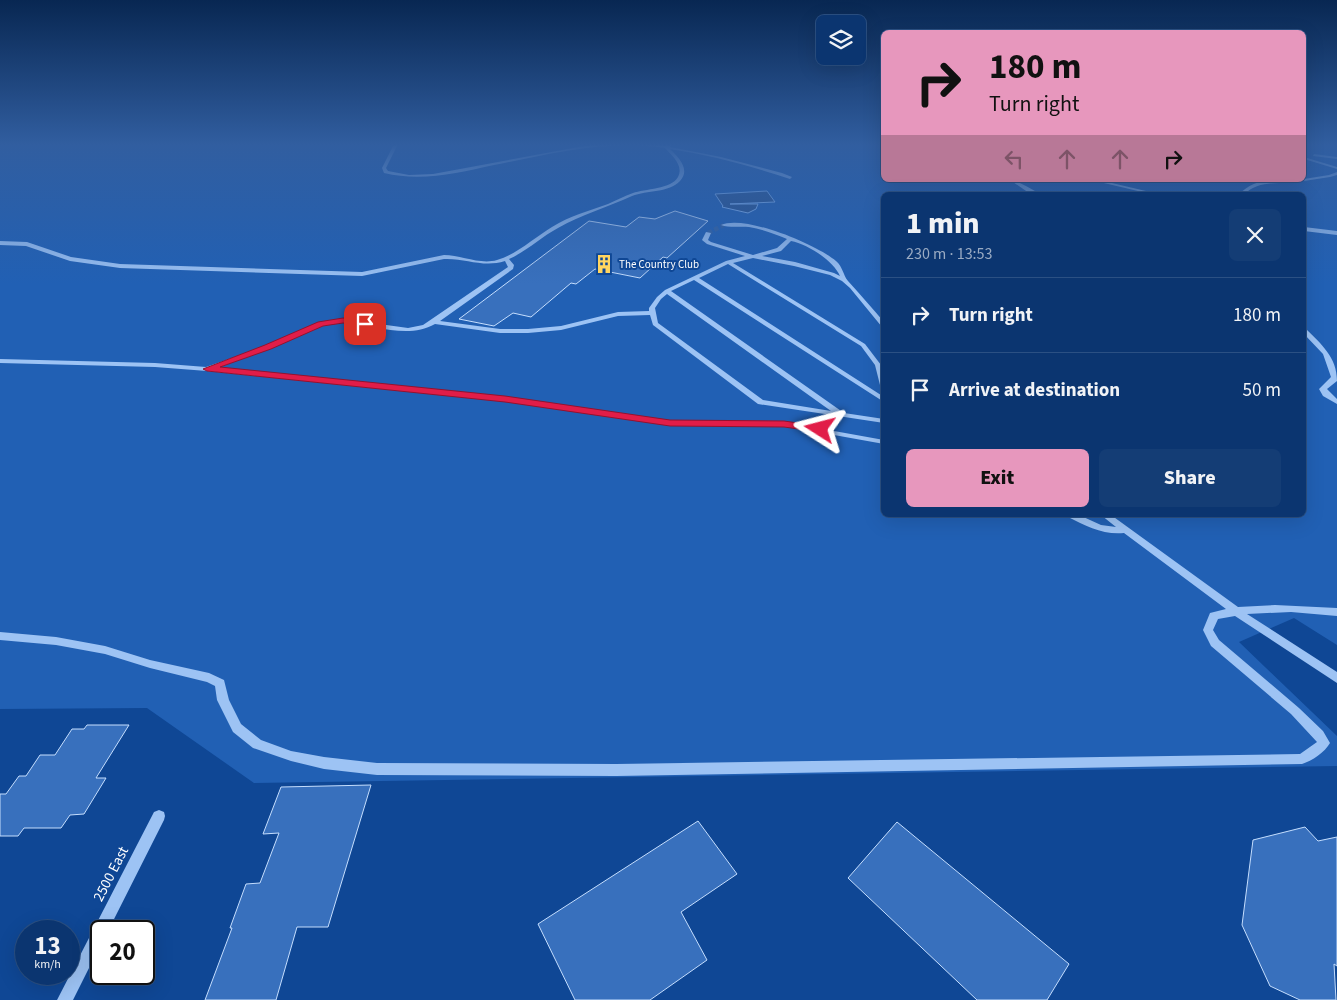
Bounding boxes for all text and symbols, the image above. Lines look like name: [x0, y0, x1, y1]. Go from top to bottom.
map controls: [816, 15, 866, 65]
button: layers: [816, 15, 866, 65]
text: 180 m: [989, 42, 1081, 92]
icon: right: [906, 50, 971, 115]
text: Turn right: [989, 88, 1079, 120]
icon: left: [1000, 145, 1028, 173]
icon: ahead: [1053, 145, 1081, 173]
icon: ahead: [1106, 145, 1134, 173]
icon: right: [1159, 145, 1187, 173]
text: 1 min: [906, 202, 980, 245]
button: close: [1229, 209, 1281, 261]
text: 230 m · 13:53: [906, 243, 993, 265]
building icon: The Country Club: [593, 253, 615, 275]
place label: The Country Club: [619, 257, 699, 272]
icon: right: [906, 301, 934, 329]
text: Turn right: [949, 302, 1033, 329]
text: 180 m: [1233, 302, 1281, 329]
pin: [344, 303, 386, 345]
icon: arrive: [351, 310, 379, 338]
icon: arrive: [906, 376, 934, 404]
text: Arrive at destination: [949, 377, 1120, 404]
text: 50 m: [1243, 377, 1281, 404]
position arrow: [793, 402, 845, 454]
button: Exit: [906, 449, 1089, 507]
button: Share: [1099, 449, 1281, 507]
street label: 2500 East: [88, 843, 134, 905]
speed limit sign: 20: [90, 920, 155, 985]
text: 13: [34, 928, 61, 964]
text: km/h: [34, 956, 61, 973]

